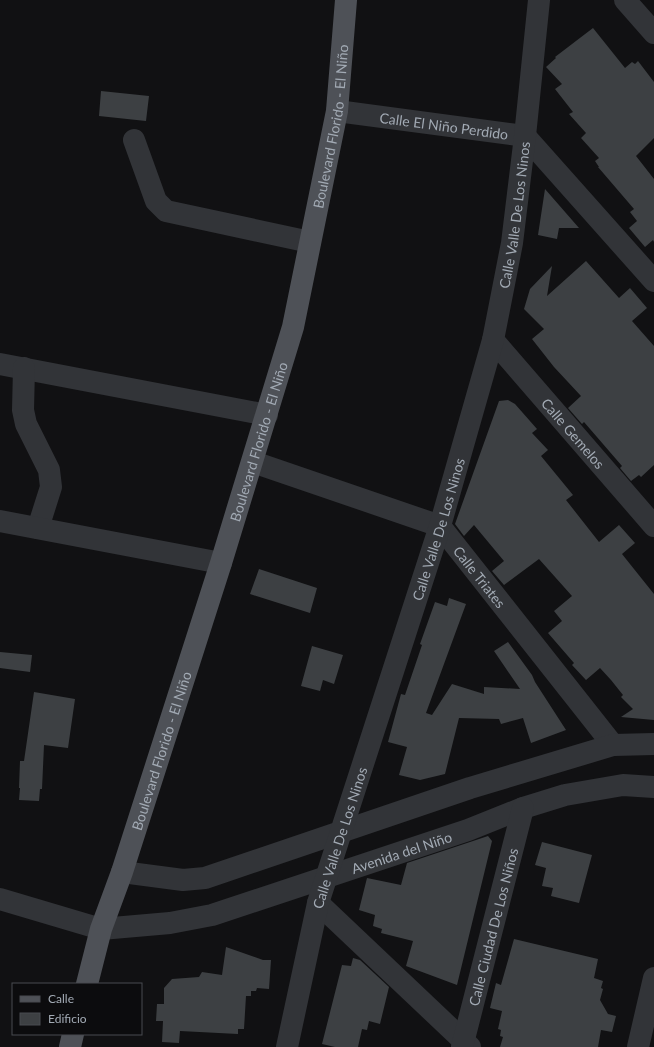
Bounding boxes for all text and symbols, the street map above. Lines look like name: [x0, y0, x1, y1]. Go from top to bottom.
street label: Boulevard Florido - El Niño: [309, 44, 351, 210]
street label: Calle El Niño Perdido: [379, 108, 509, 142]
street label: Calle Valle De Los Ninos: [495, 140, 533, 290]
street label: Boulevard Florido - El Niño: [226, 360, 290, 523]
street label: Calle Gemelos: [538, 394, 609, 472]
street label: Calle Valle De Los Ninos: [408, 456, 468, 602]
street label: Calle Triates: [450, 542, 510, 611]
street label: Boulevard Florido - El Niño: [127, 669, 194, 832]
street label: Calle Valle De Los Ninos: [309, 765, 370, 910]
street label: Avenida del Niño: [349, 827, 454, 877]
street label: Calle Ciudad De Los Niños: [464, 846, 521, 1008]
legend: [12, 983, 142, 1035]
text: Calle: [48, 991, 74, 1006]
text: Edificio: [48, 1011, 87, 1026]

